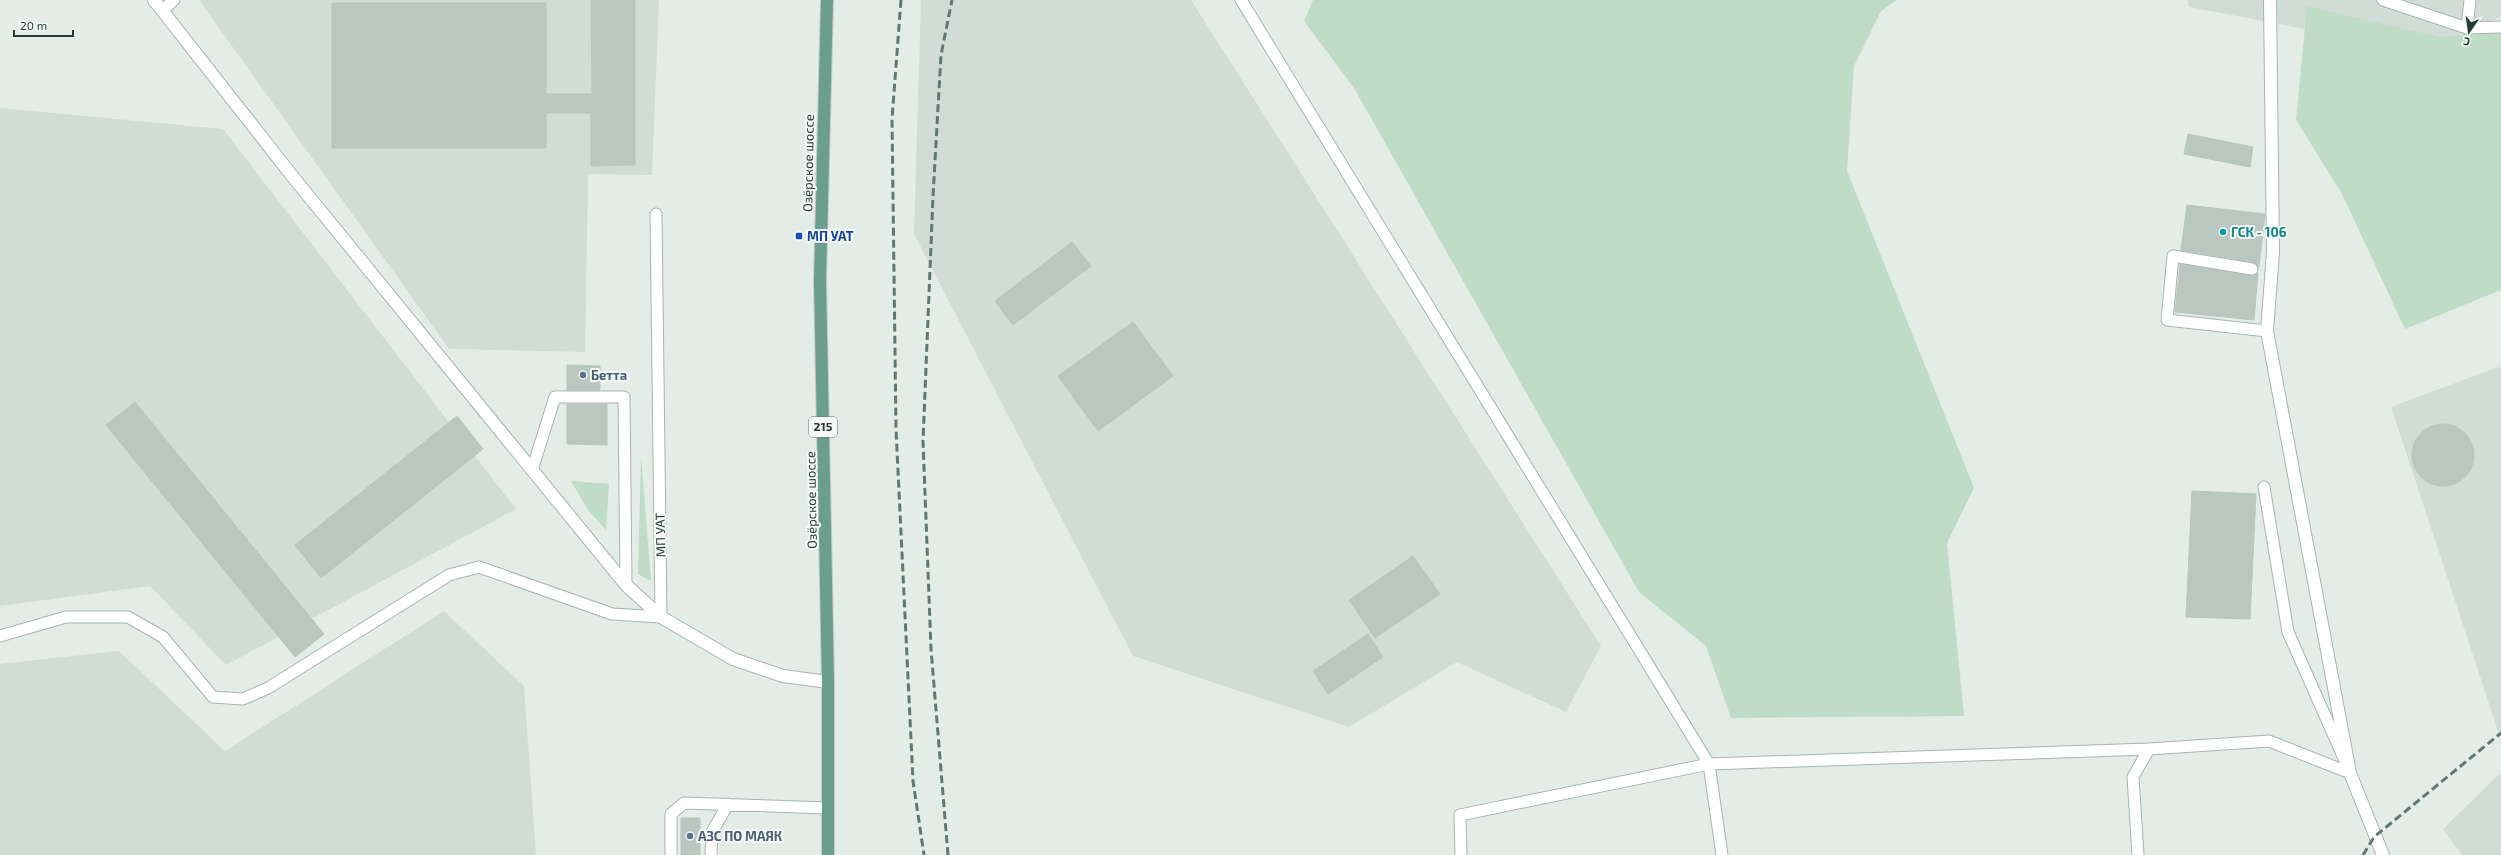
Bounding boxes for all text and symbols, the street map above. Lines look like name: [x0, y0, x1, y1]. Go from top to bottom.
scale bar: [14, 12, 73, 38]
north arrow: [2449, 12, 2489, 52]
text: 20 m: [20, 18, 47, 32]
text: С: [2462, 35, 2471, 49]
street label: Озёрское шоссе: [799, 114, 817, 212]
place label: ГСК - 106: [2231, 224, 2287, 240]
marker: ГСК - 106: [2218, 227, 2228, 237]
place label: МП УАТ: [807, 228, 854, 244]
marker: МП УАТ: [794, 231, 804, 241]
place label: Бетта: [591, 367, 627, 383]
marker: Бетта: [578, 370, 588, 380]
road number: 215: [809, 417, 837, 437]
street label: Озёрское шоссе: [802, 451, 820, 549]
street label: МП УАТ: [652, 512, 668, 557]
place label: АЗС ПО МАЯК: [698, 828, 783, 844]
marker: АЗС ПО МАЯК: [685, 831, 695, 841]

